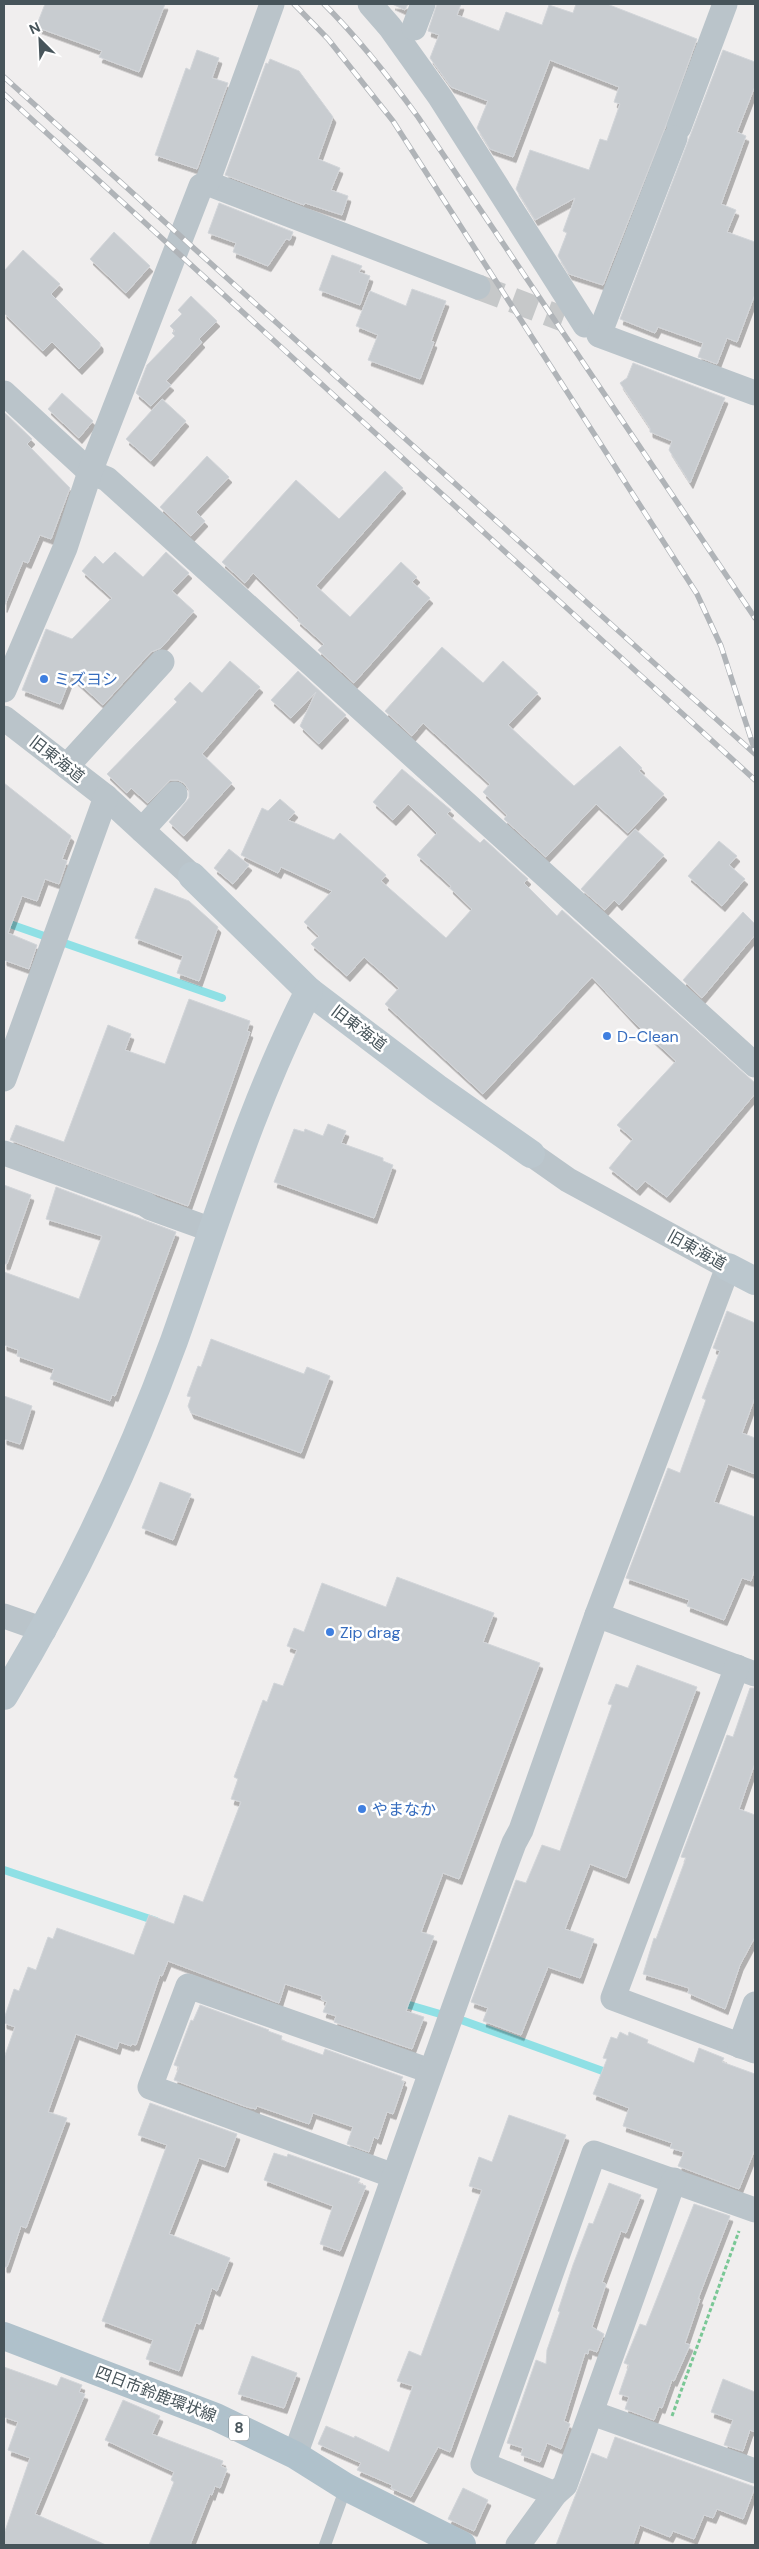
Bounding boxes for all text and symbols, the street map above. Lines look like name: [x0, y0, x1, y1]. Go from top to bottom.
north arrow: [15, 15, 65, 65]
text: N: [26, 18, 43, 38]
place label: ミズヨシ: [54, 669, 118, 690]
marker: ミズヨシ: [38, 673, 50, 685]
street label: 旧東海道: [25, 731, 89, 787]
street label: 旧東海道: [327, 1000, 391, 1056]
place label: D-Clean: [617, 1026, 679, 1047]
marker: D-Clean: [601, 1030, 613, 1042]
street label: 旧東海道: [664, 1225, 730, 1275]
place label: Zip drag: [340, 1622, 400, 1643]
marker: Zip drag: [324, 1626, 336, 1638]
place label: やまなか: [372, 1799, 436, 1820]
marker: やまなか: [356, 1803, 368, 1815]
street label: 四日市鈴鹿環状線: [92, 2361, 220, 2427]
road number: 8: [229, 2416, 249, 2440]

